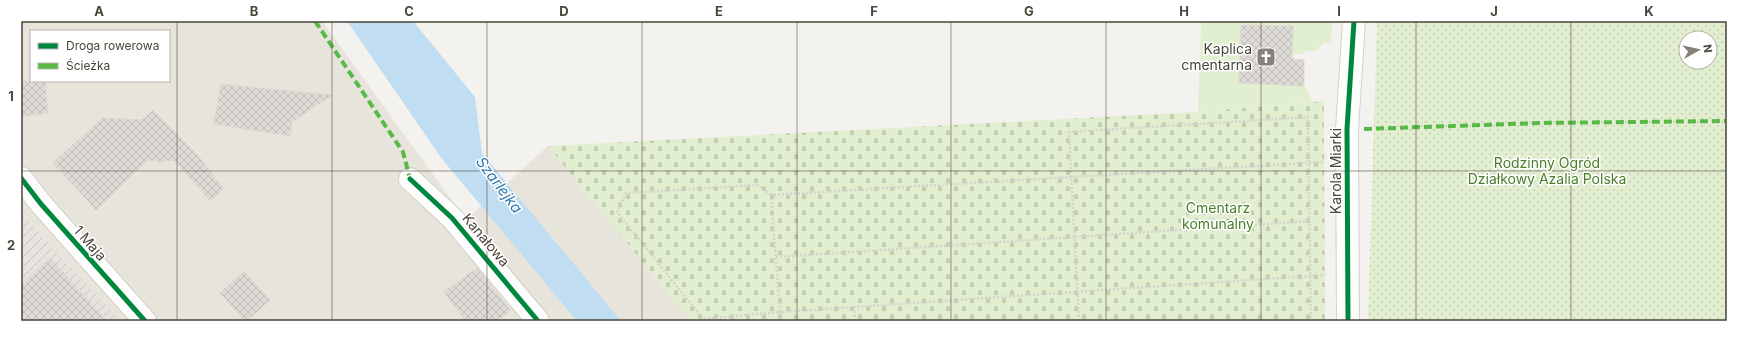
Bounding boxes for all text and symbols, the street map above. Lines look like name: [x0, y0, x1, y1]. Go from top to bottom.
text: A: [94, 3, 104, 19]
text: B: [250, 3, 259, 19]
text: C: [404, 3, 414, 19]
text: D: [559, 3, 569, 19]
text: E: [715, 3, 723, 19]
text: F: [870, 3, 878, 19]
text: G: [1024, 3, 1034, 19]
text: H: [1179, 3, 1189, 19]
text: I: [1337, 3, 1341, 19]
text: J: [1490, 3, 1498, 19]
text: K: [1644, 3, 1654, 19]
legend: [30, 30, 170, 82]
north arrow: [1678, 30, 1718, 70]
text: Droga rowerowa: [66, 38, 159, 53]
place label: Kaplica cmentarna: [1181, 40, 1252, 73]
text: N: [1700, 43, 1715, 54]
church icon: Kaplica cmentarna: [1255, 46, 1277, 68]
text: Ścieżka: [66, 58, 110, 73]
text: 1: [8, 88, 14, 104]
street label: Karola Miarki: [1327, 128, 1344, 214]
water label: Szarlejka: [472, 153, 527, 217]
park label: Rodzinny Ogród Działkowy Azalia Polska: [1468, 154, 1626, 187]
park label: Cmentarz komunalny: [1182, 199, 1254, 232]
street label: Kanałowa: [459, 210, 514, 270]
street label: 1 Maja: [70, 221, 110, 264]
text: 2: [7, 237, 15, 253]

